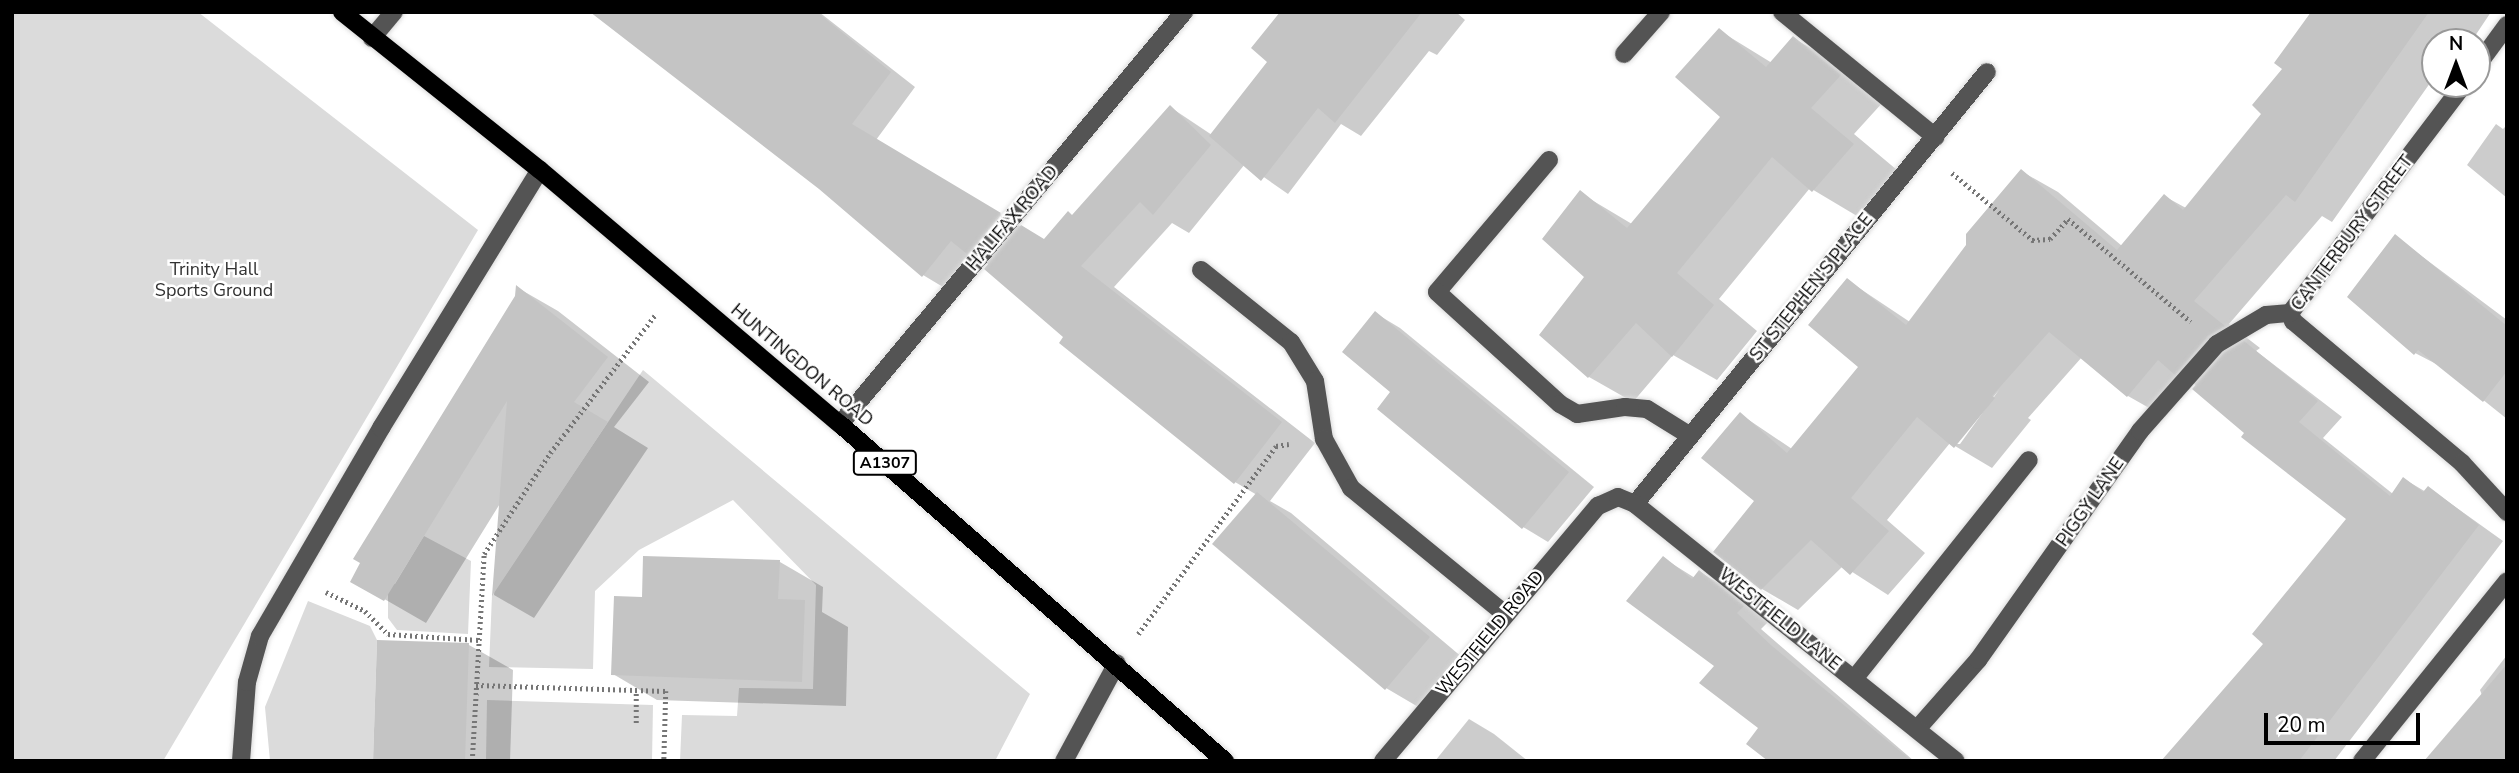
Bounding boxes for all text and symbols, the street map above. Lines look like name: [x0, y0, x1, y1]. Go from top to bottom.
north arrow: [2421, 28, 2491, 98]
text: N: [2449, 31, 2463, 57]
street label: CANTERBURY STREET: [2286, 151, 2418, 315]
street label: HALIFAX ROAD: [962, 161, 1062, 275]
street label: ST STEPHEN'S PLACE: [1745, 209, 1877, 365]
park label: Trinity Hall Sports Ground: [155, 259, 273, 302]
street label: HUNTINGDON ROAD: [726, 299, 878, 431]
road number: A1307: [852, 450, 918, 476]
street label: PIGGY LANE: [2051, 453, 2129, 551]
street label: WESTFIELD LANE: [1715, 563, 1845, 675]
street label: WESTFIELD ROAD: [1431, 566, 1549, 700]
scale bar: [2267, 700, 2423, 744]
text: 20 m: [2277, 711, 2326, 739]

